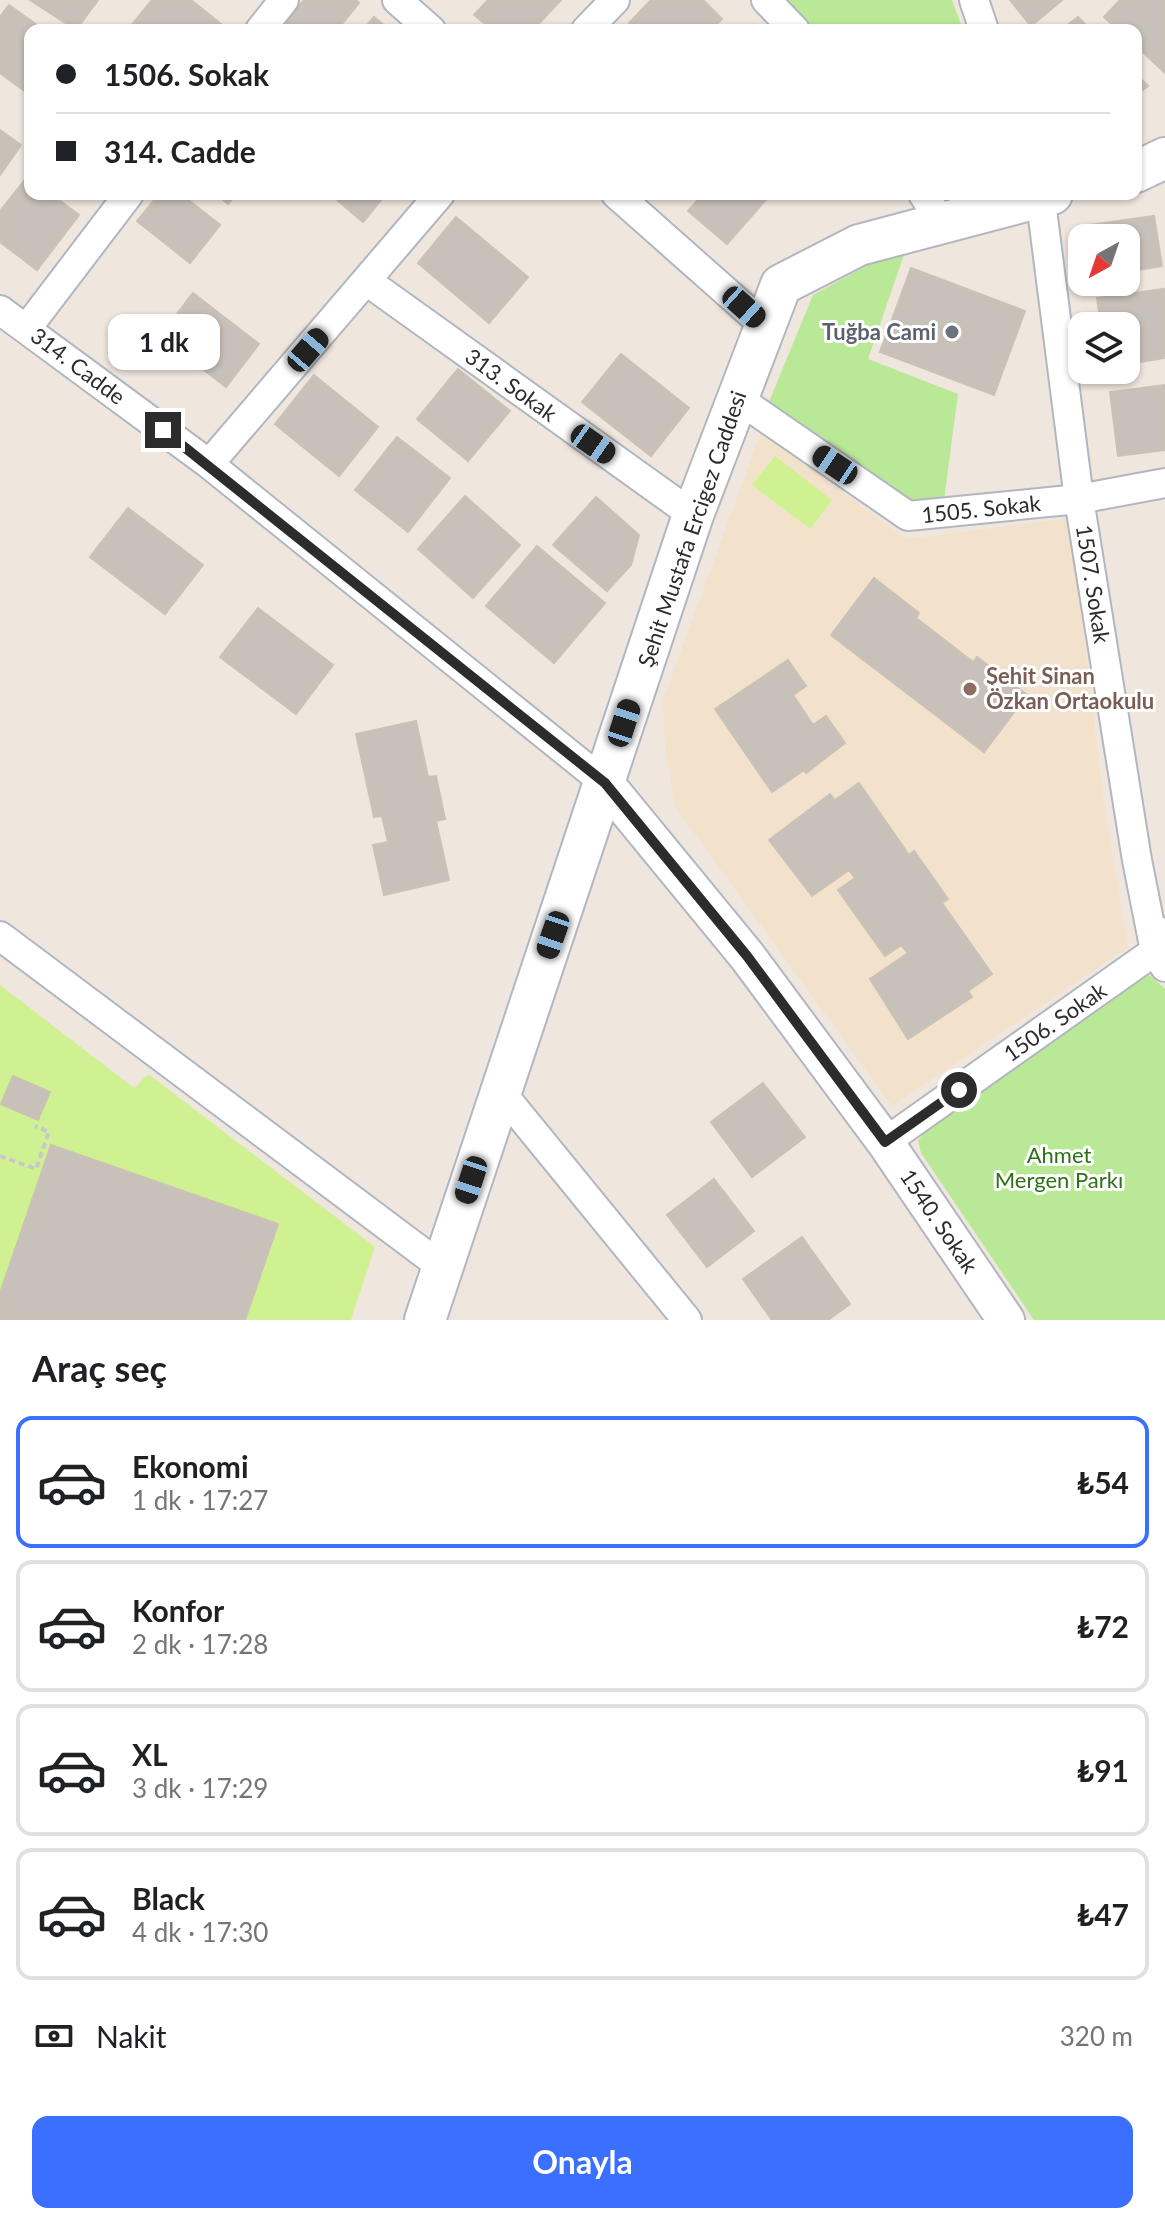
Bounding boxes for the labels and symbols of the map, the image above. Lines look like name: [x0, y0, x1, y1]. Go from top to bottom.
north arrow: [1068, 224, 1140, 296]
car: [718, 282, 770, 332]
callout: 1 dk: [107, 314, 219, 370]
place label: Tuğba Cami: [822, 318, 936, 345]
street label: 314. Cadde: [26, 321, 131, 410]
marker: Tuğba Cami: [943, 323, 961, 341]
car: [283, 324, 333, 376]
street label: 313. Sokak: [460, 342, 563, 427]
street label: Şehit Mustafa Ercigez Caddesi: [631, 387, 752, 670]
route end: [145, 412, 181, 448]
car: [566, 420, 620, 468]
car: [808, 442, 862, 488]
street label: 1505. Sokak: [920, 489, 1043, 528]
street label: 1507. Sokak: [1071, 523, 1116, 646]
place label: Şehit Sinan Özkan Ortaokulu: [986, 662, 1154, 714]
marker: Şehit Sinan Özkan Ortaokulu: [961, 680, 979, 698]
car: [605, 696, 643, 750]
car: [534, 908, 572, 962]
street label: 1506. Sokak: [998, 976, 1112, 1067]
route start: [941, 1072, 977, 1108]
park label: Ahmet Mergen Parkı: [995, 1141, 1123, 1193]
car: [452, 1153, 490, 1207]
street label: 1540. Sokak: [895, 1164, 984, 1278]

